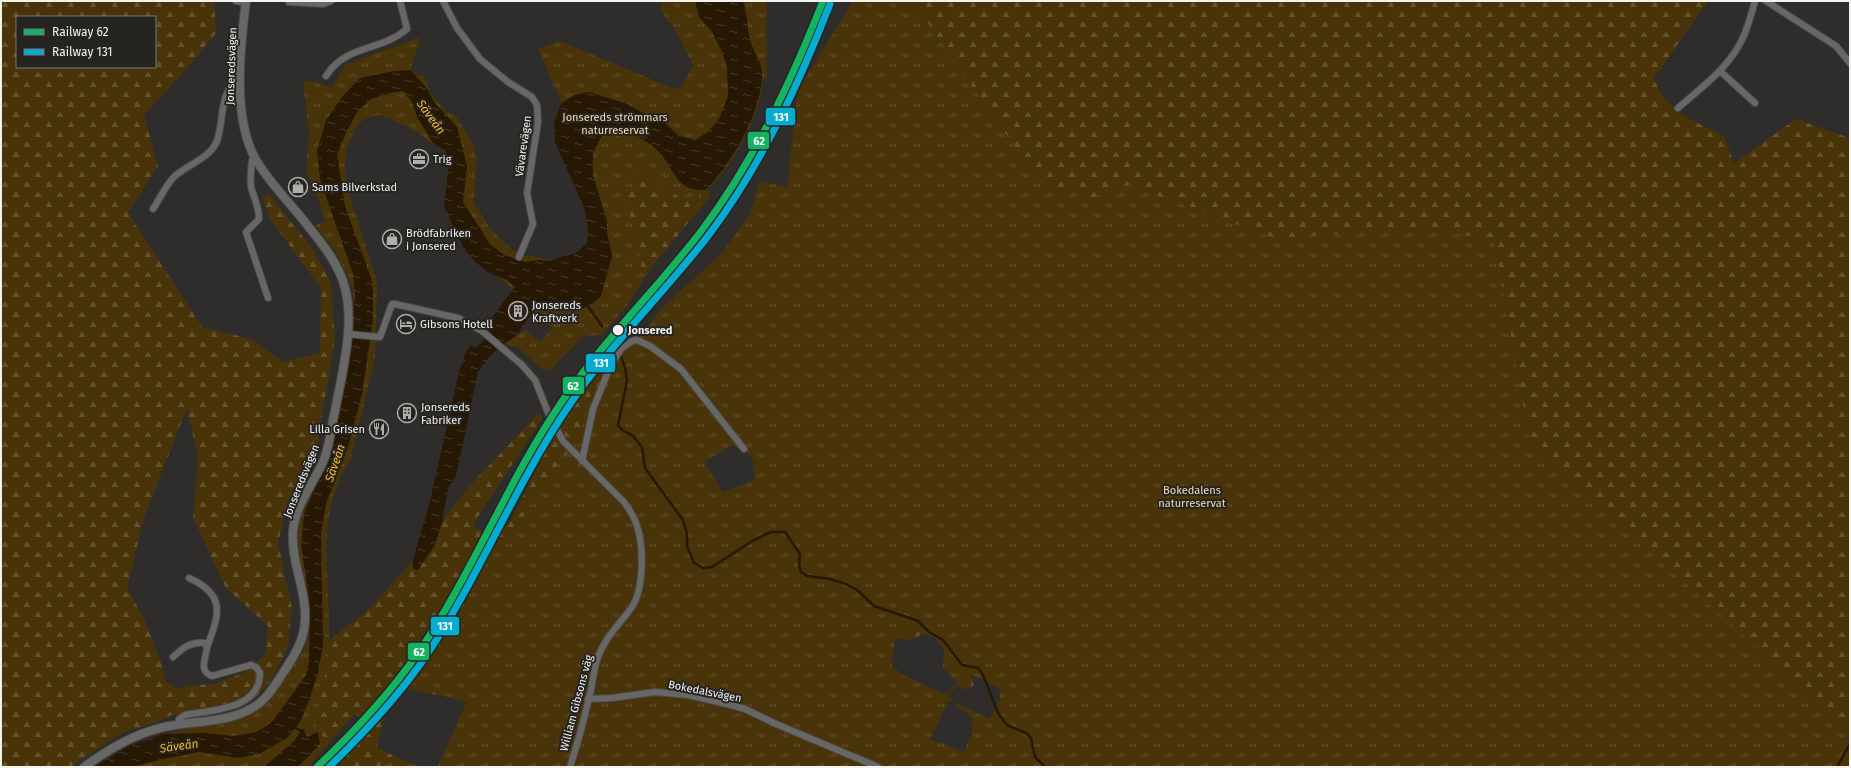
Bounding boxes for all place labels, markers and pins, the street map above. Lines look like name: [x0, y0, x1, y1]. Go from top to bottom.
office icon: Trig: [408, 148, 430, 170]
place label: Trig: [433, 153, 452, 166]
shop icon: Sams Bilverkstad: [287, 176, 309, 198]
place label: Sams Bilverkstad: [312, 181, 397, 194]
place label: Brödfabriken i Jonsered: [406, 227, 471, 253]
shop icon: Brödfabriken i Jonsered: [381, 228, 403, 250]
place label: Jonsereds Kraftverk: [532, 299, 581, 325]
building icon: Jonsereds Kraftverk: [507, 300, 529, 322]
hotel icon: Gibsons Hotell: [395, 313, 417, 335]
place label: Gibsons Hotell: [420, 318, 493, 331]
marker: Jonsered: [611, 323, 625, 337]
place label: Jonsered: [627, 324, 672, 337]
place label: Jonsereds Fabriker: [421, 401, 470, 427]
building icon: Jonsereds Fabriker: [396, 402, 418, 424]
restaurant icon: Lilla Grisen: [368, 418, 390, 440]
place label: Lilla Grisen: [309, 423, 365, 436]

